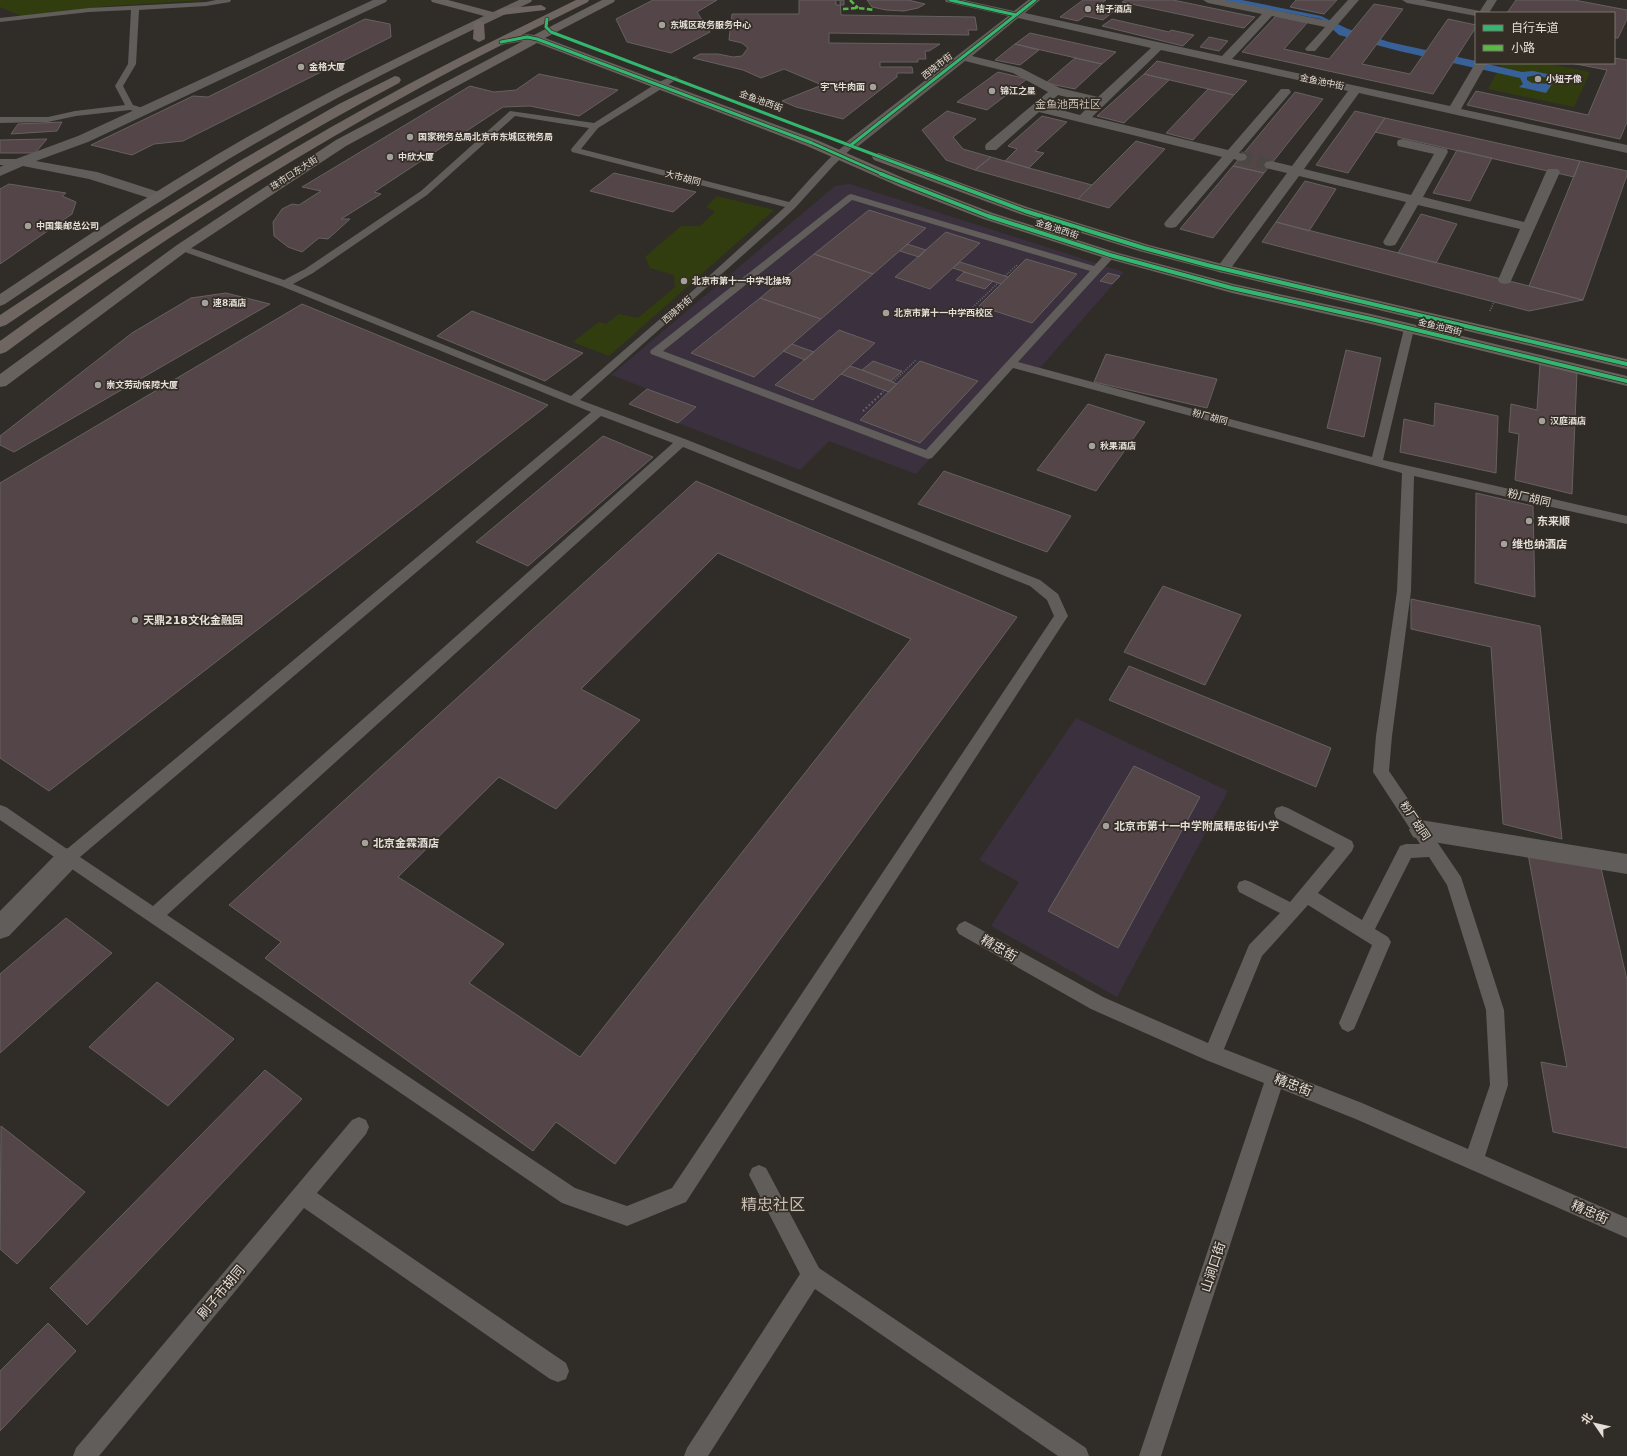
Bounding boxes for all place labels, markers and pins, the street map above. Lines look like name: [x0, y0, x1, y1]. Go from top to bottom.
marker: 桔子酒店: [1083, 4, 1093, 14]
place label: 桔子酒店: [1095, 4, 1132, 14]
place label: 东城区政务服务中心: [670, 19, 751, 30]
marker: 东城区政务服务中心: [657, 20, 667, 30]
marker: 金格大厦: [296, 62, 306, 72]
place label: 金格大厦: [309, 62, 345, 72]
place label: 小妞子像: [1546, 73, 1582, 84]
marker: 小妞子像: [1533, 74, 1543, 84]
place label: 宇飞牛肉面: [820, 82, 865, 92]
marker: 宇飞牛肉面: [868, 82, 878, 92]
place label: 锦江之星: [1000, 85, 1036, 96]
marker: 锦江之星: [987, 86, 997, 96]
place label: 国家税务总局北京市东城区税务局: [418, 131, 553, 142]
marker: 国家税务总局北京市东城区税务局: [405, 132, 415, 142]
marker: 中欣大厦: [385, 152, 395, 162]
place label: 中欣大厦: [398, 152, 434, 162]
marker: 中国集邮总公司: [23, 221, 33, 231]
place label: 中国集邮总公司: [36, 221, 99, 231]
marker: 北京市第十一中学北操场: [679, 276, 689, 286]
place label: 北京市第十一中学北操场: [692, 276, 791, 286]
marker: 速8酒店: [200, 298, 210, 308]
place label: 速8酒店: [213, 298, 246, 308]
place label: 北京市第十一中学西校区: [894, 307, 993, 318]
marker: 北京市第十一中学西校区: [881, 308, 891, 318]
marker: 崇文劳动保障大厦: [93, 380, 103, 390]
place label: 崇文劳动保障大厦: [106, 380, 178, 390]
marker: 汉庭酒店: [1537, 416, 1547, 426]
place label: 汉庭酒店: [1550, 416, 1586, 426]
marker: 秋果酒店: [1087, 441, 1097, 451]
place label: 秋果酒店: [1100, 441, 1136, 451]
place label: 东来顺: [1537, 515, 1570, 528]
marker: 东来顺: [1524, 516, 1534, 526]
place label: 维也纳酒店: [1512, 538, 1567, 551]
marker: 维也纳酒店: [1499, 539, 1509, 549]
place label: 天鼎218文化金融园: [143, 614, 243, 627]
marker: 天鼎218文化金融园: [130, 615, 140, 625]
place label: 北京市第十一中学附属精忠街小学: [1114, 820, 1279, 833]
marker: 北京市第十一中学附属精忠街小学: [1101, 821, 1111, 831]
place label: 北京金霖酒店: [373, 837, 439, 850]
marker: 北京金霖酒店: [360, 838, 370, 848]

